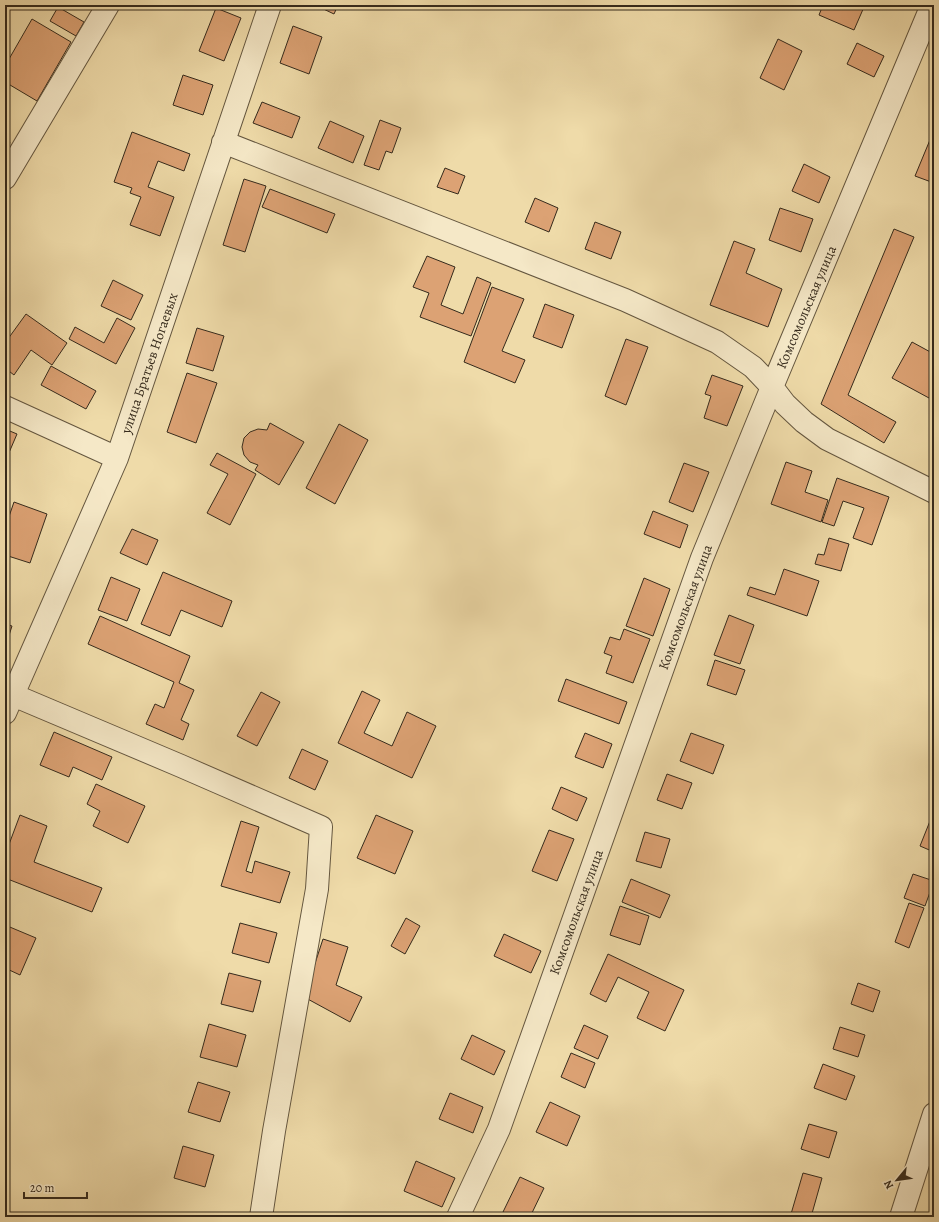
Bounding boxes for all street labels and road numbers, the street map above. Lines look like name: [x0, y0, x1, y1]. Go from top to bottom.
street label: Комсомольская улица: [772, 242, 841, 372]
street label: улица Братьев Ногаевых: [116, 290, 183, 437]
street label: Комсомольская улица: [654, 541, 717, 673]
street label: Комсомольская улица: [545, 846, 608, 978]

